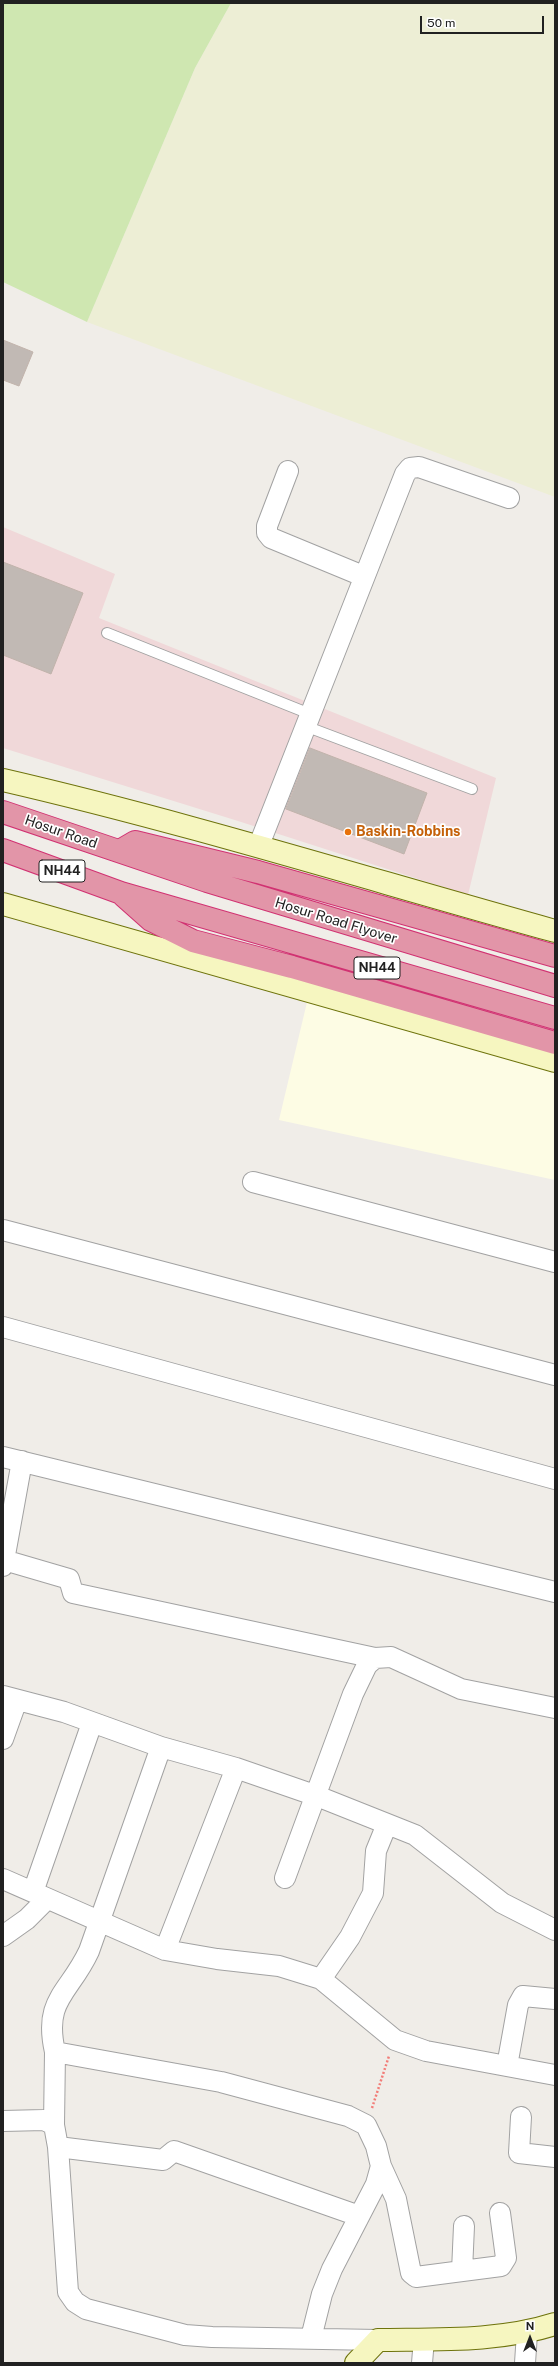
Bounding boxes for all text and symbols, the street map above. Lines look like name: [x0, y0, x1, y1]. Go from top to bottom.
scale bar: [422, 8, 546, 34]
text: 50 m: [427, 16, 455, 30]
street label: Hosur Road: [22, 812, 100, 852]
place label: Baskin-Robbins: [356, 824, 460, 840]
marker: Baskin-Robbins: [343, 827, 353, 837]
road number: NH44: [39, 860, 85, 882]
street label: Hosur Road Flyover: [273, 894, 399, 948]
road number: NH44: [354, 957, 400, 979]
north arrow: [510, 2318, 550, 2358]
text: N: [526, 2320, 534, 2332]

